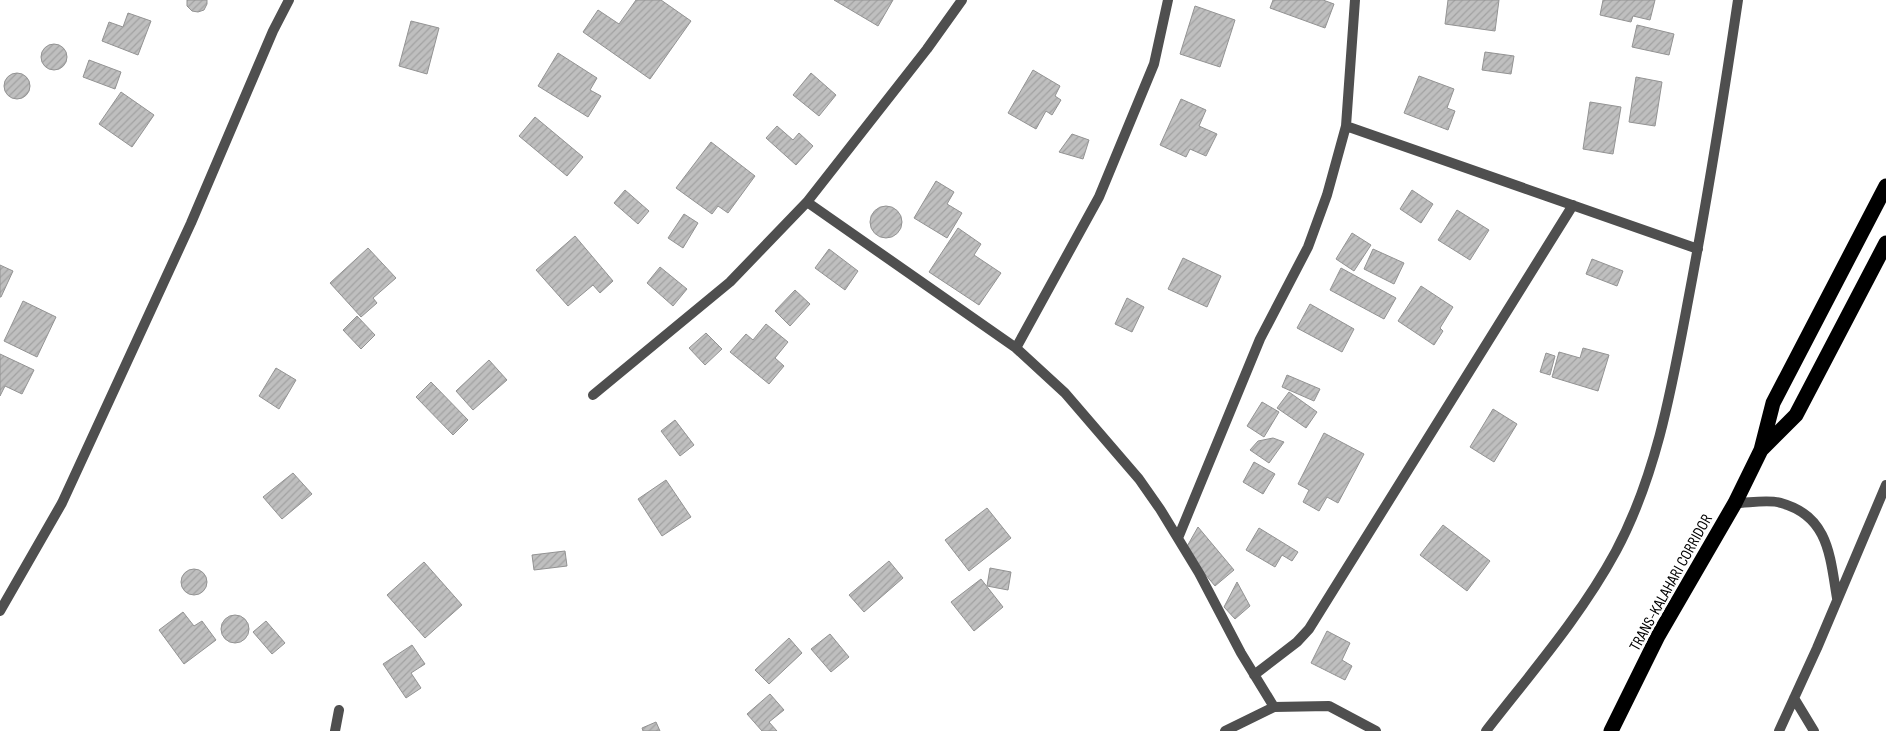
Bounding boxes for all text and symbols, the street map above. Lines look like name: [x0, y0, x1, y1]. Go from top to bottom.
street label: TRANS-KALAHARI CORRIDOR: [1626, 511, 1717, 654]

